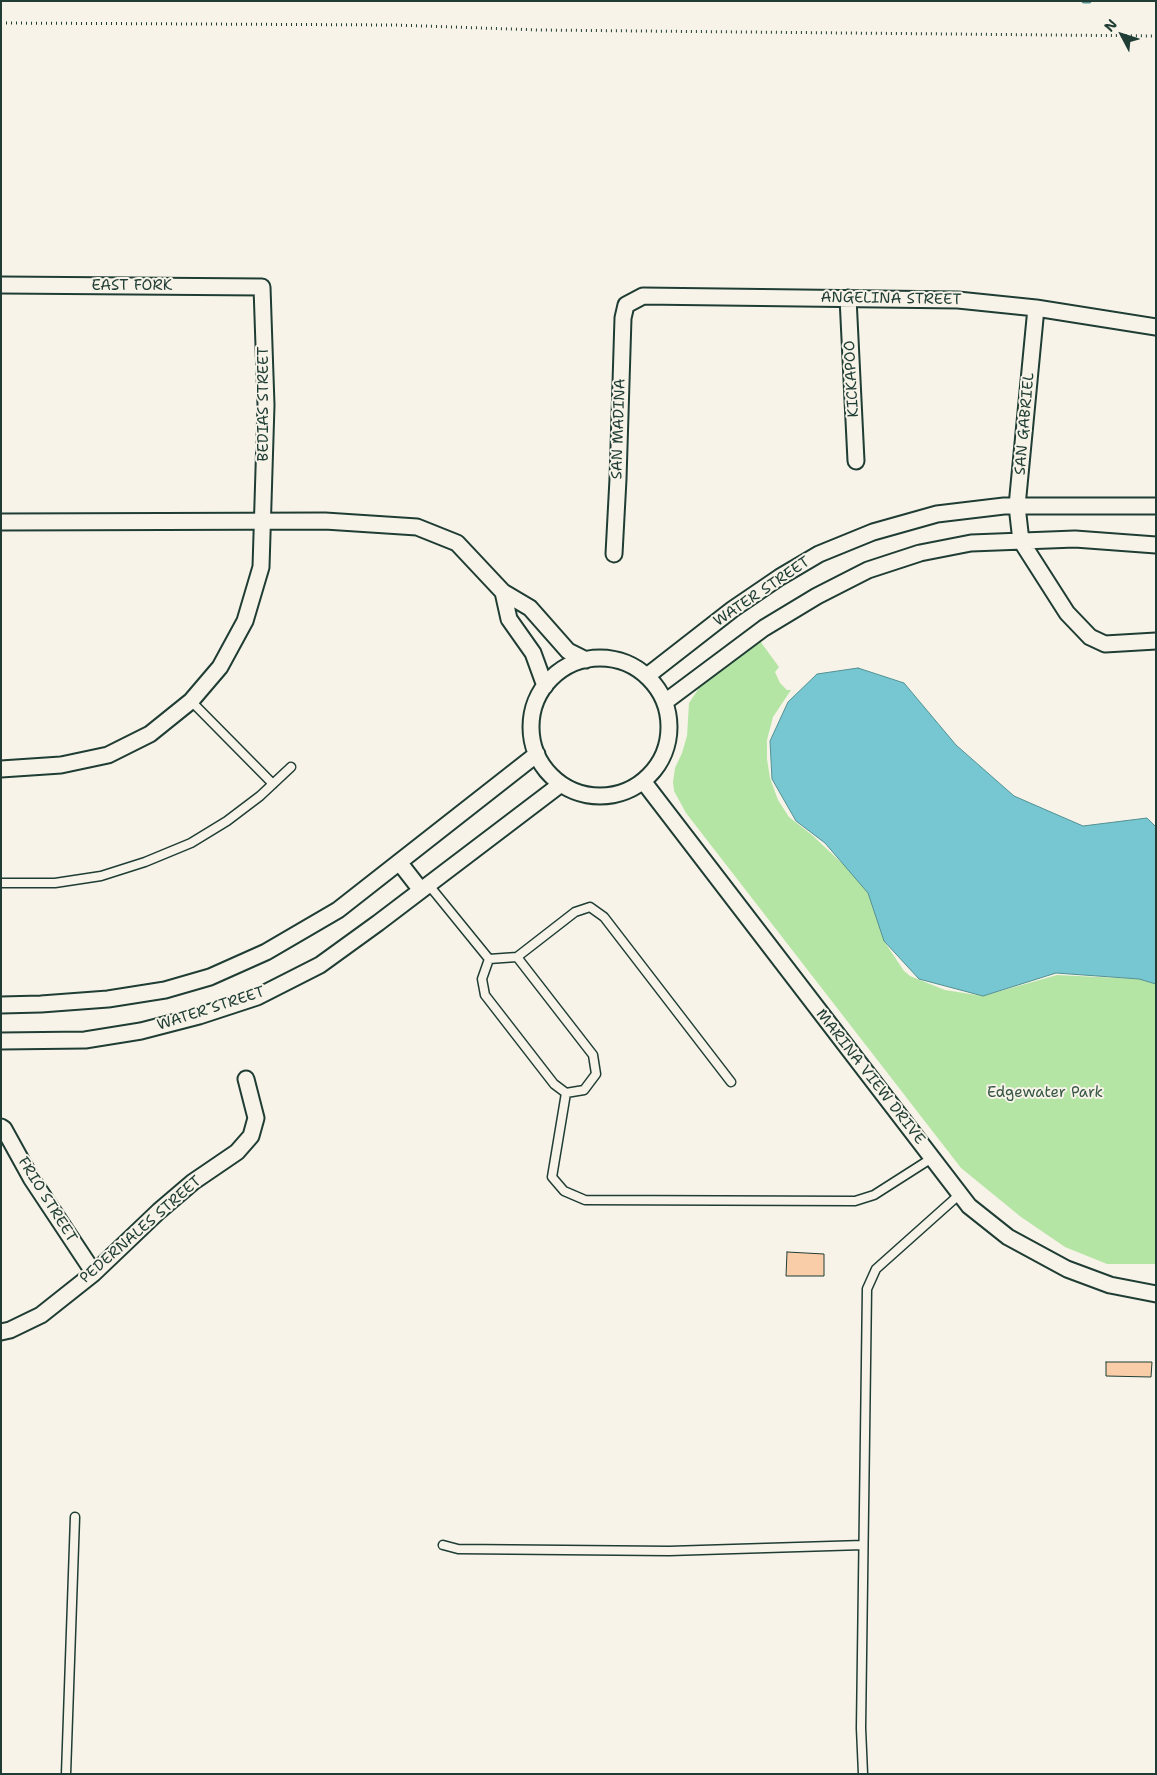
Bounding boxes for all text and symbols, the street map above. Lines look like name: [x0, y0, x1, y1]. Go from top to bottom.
north arrow: [1097, 10, 1147, 60]
text: N: [1100, 15, 1121, 35]
street label: EAST FORK: [91, 277, 173, 295]
street label: ANGELINA STREET: [820, 289, 962, 309]
street label: KICKAPOO: [841, 340, 863, 418]
street label: BEDIAS STREET: [255, 346, 273, 462]
street label: SAN GABRIEL: [1012, 372, 1038, 476]
street label: SAN MADINA: [608, 378, 630, 480]
street label: WATER STREET: [711, 553, 813, 631]
street label: WATER STREET: [155, 983, 267, 1035]
street label: MARINA VIEW DRIVE: [812, 1006, 928, 1148]
park label: Edgewater Park: [987, 1084, 1103, 1102]
street label: FRIO STREET: [14, 1154, 80, 1246]
street label: PEDERNALES STREET: [77, 1172, 205, 1288]

